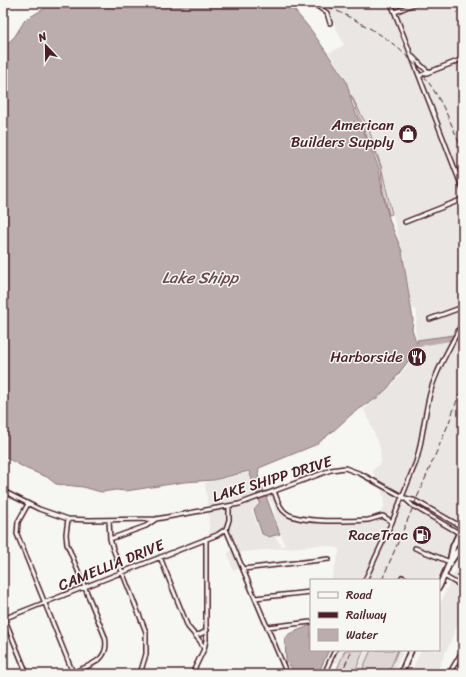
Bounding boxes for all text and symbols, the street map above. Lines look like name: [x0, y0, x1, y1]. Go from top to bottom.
north arrow: [26, 26, 66, 66]
text: N: [34, 27, 50, 48]
place label: American Builders Supply: [291, 112, 394, 155]
shop icon: American Builders Supply: [397, 123, 419, 145]
water label: Lake Shipp: [162, 263, 240, 292]
place label: Harborside: [330, 344, 403, 370]
restaurant icon: Harborside: [406, 346, 428, 368]
street label: LAKE SHIPP DRIVE: [209, 448, 337, 510]
place label: RaceTrac: [348, 522, 409, 548]
fuel station icon: RaceTrac: [411, 524, 433, 546]
street label: CAMELLIA DRIVE: [54, 531, 169, 598]
legend: [310, 579, 440, 651]
text: Road: [346, 584, 373, 606]
text: Railway: [346, 604, 387, 626]
text: Water: [346, 624, 379, 646]

